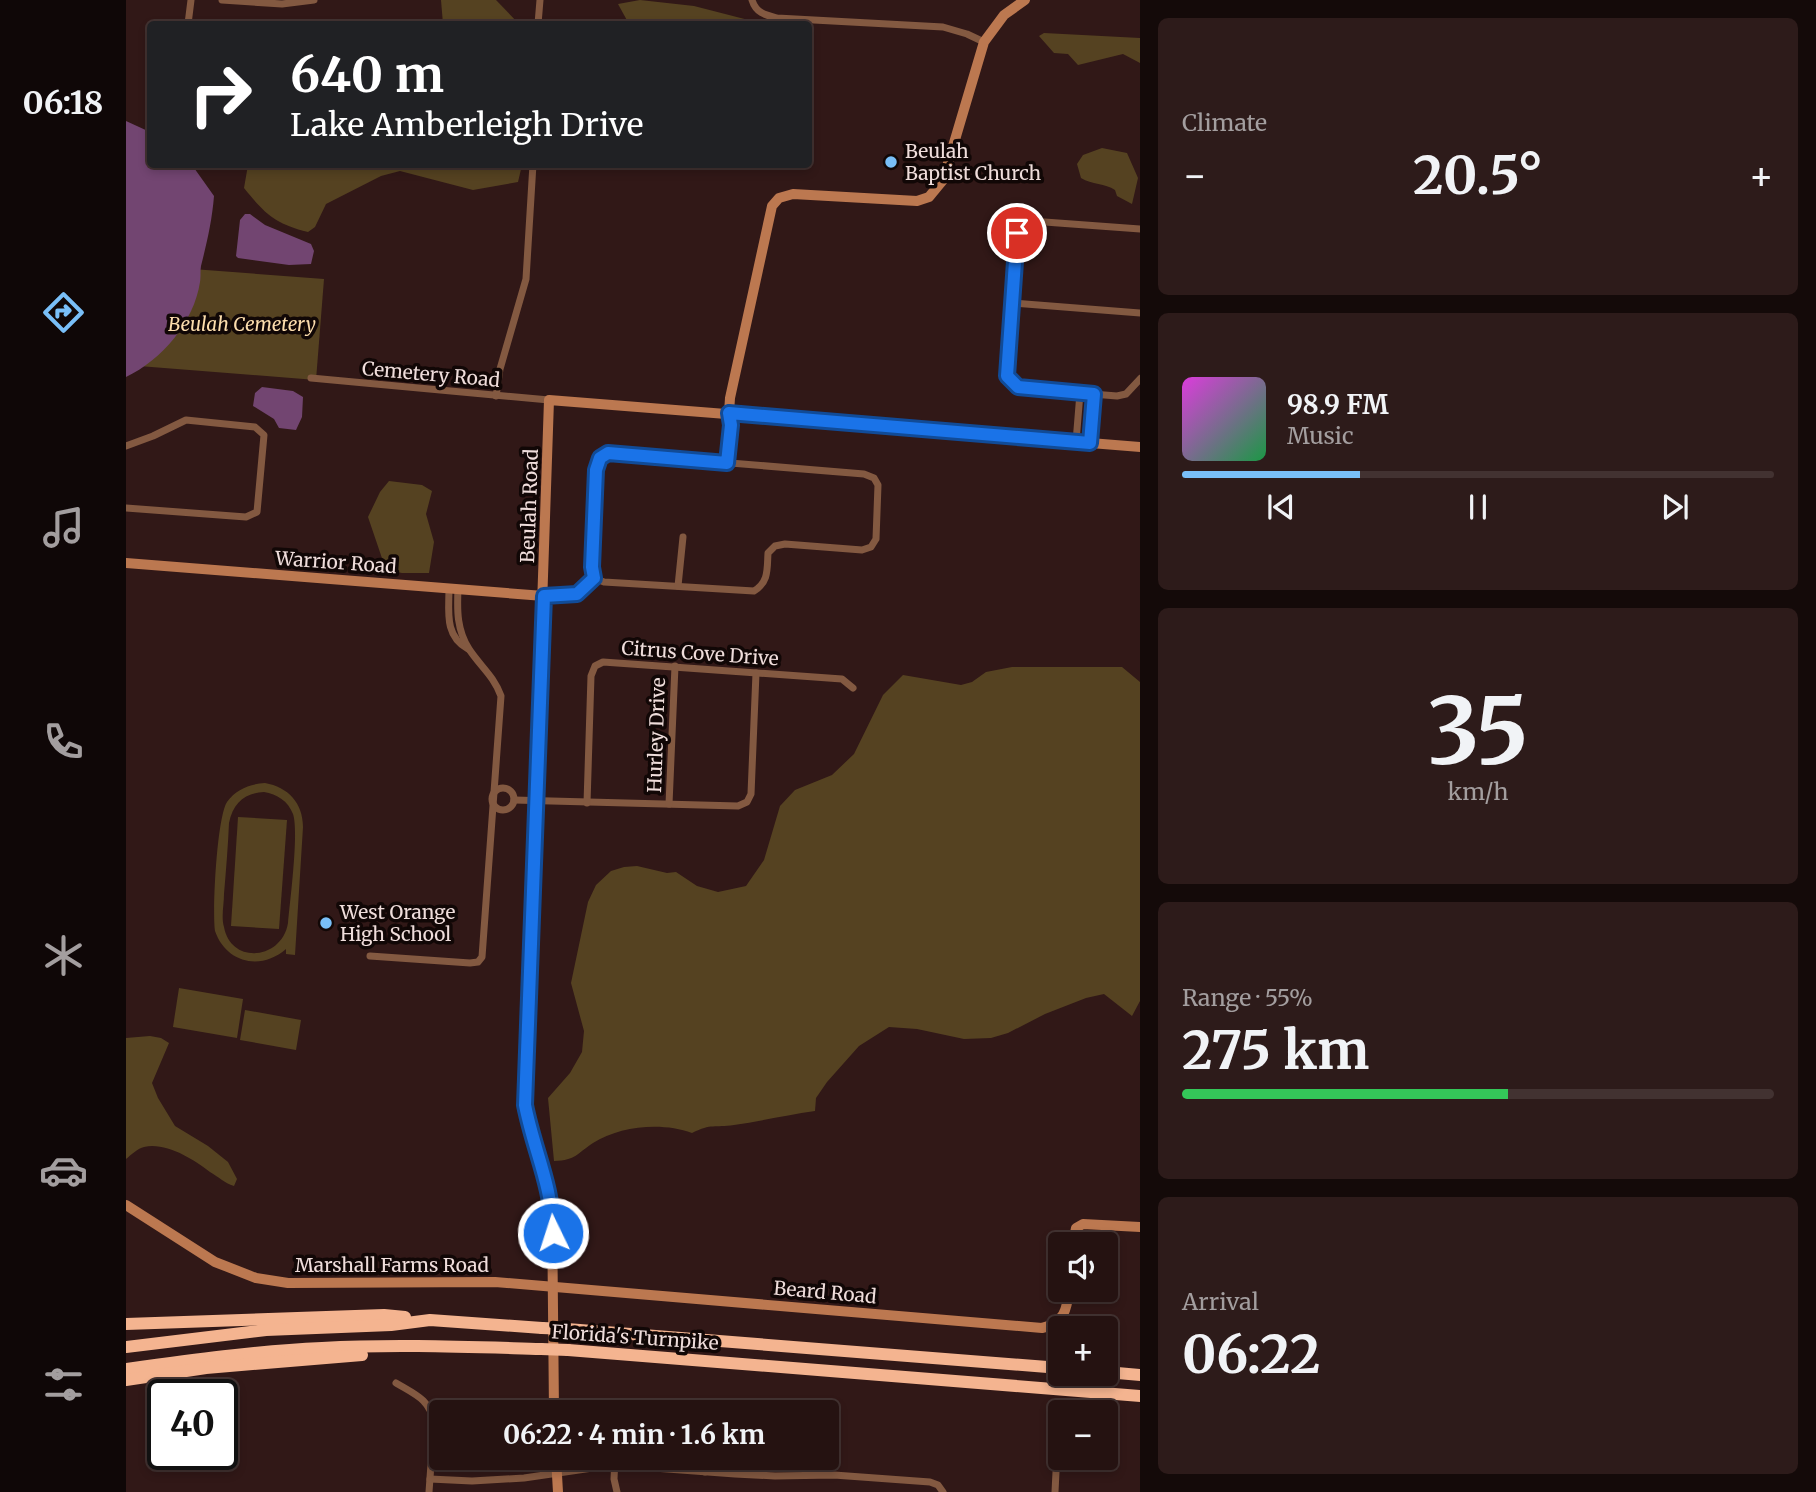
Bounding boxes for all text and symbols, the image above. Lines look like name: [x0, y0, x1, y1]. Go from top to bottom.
text: 640 m: [290, 44, 444, 105]
icon: right: [175, 49, 266, 140]
text: 06:18: [23, 83, 103, 123]
text: Lake Amberleigh Drive: [290, 105, 643, 145]
text: Climate: [1182, 108, 1267, 137]
place label: Beulah Baptist Church: [905, 139, 1041, 185]
text: 20.5°: [1413, 143, 1543, 208]
text: −: [1182, 152, 1207, 199]
text: +: [1749, 152, 1774, 199]
marker: Beulah Baptist Church: [883, 154, 899, 170]
pin: [987, 203, 1047, 263]
icon: arrive: [998, 214, 1036, 252]
icon: directions: [39, 288, 88, 337]
park label: Beulah Cemetery: [168, 312, 316, 336]
street label: Cemetery Road: [361, 356, 501, 392]
text: 98.9 FM: [1287, 388, 1389, 421]
text: Music: [1287, 421, 1354, 450]
street label: Beulah Road: [515, 448, 543, 564]
icon: previous: [1262, 488, 1300, 526]
icon: pause: [1459, 488, 1497, 526]
icon: next: [1656, 488, 1694, 526]
icon: music: [39, 503, 88, 552]
street label: Warrior Road: [273, 546, 398, 578]
street label: Citrus Cove Drive: [621, 636, 779, 670]
text: 35: [1427, 674, 1529, 789]
street label: Hurley Drive: [642, 677, 670, 793]
icon: phone: [39, 717, 88, 766]
text: km/h: [1448, 777, 1508, 806]
place label: West Orange High School: [339, 900, 455, 946]
marker: West Orange High School: [318, 915, 334, 931]
icon: climate: [39, 931, 88, 980]
text: Range · 55%: [1182, 983, 1313, 1012]
text: 275 km: [1182, 1018, 1369, 1083]
icon: car: [39, 1146, 88, 1195]
position arrow: [516, 1196, 590, 1270]
map controls: [1048, 1232, 1118, 1470]
button: sound: [1048, 1232, 1118, 1302]
street label: Marshall Farms Road: [295, 1253, 489, 1277]
street label: Beard Road: [772, 1276, 878, 1308]
text: Arrival: [1182, 1287, 1259, 1316]
button: +: [1048, 1316, 1118, 1386]
street label: Florida's Turnpike: [551, 1319, 719, 1355]
text: 06:22: [1182, 1322, 1321, 1387]
icon: filters: [39, 1360, 88, 1409]
speed limit sign: 40: [147, 1379, 238, 1470]
button: −: [1048, 1400, 1118, 1470]
text: 06:22 · 4 min · 1.6 km: [503, 1418, 765, 1451]

